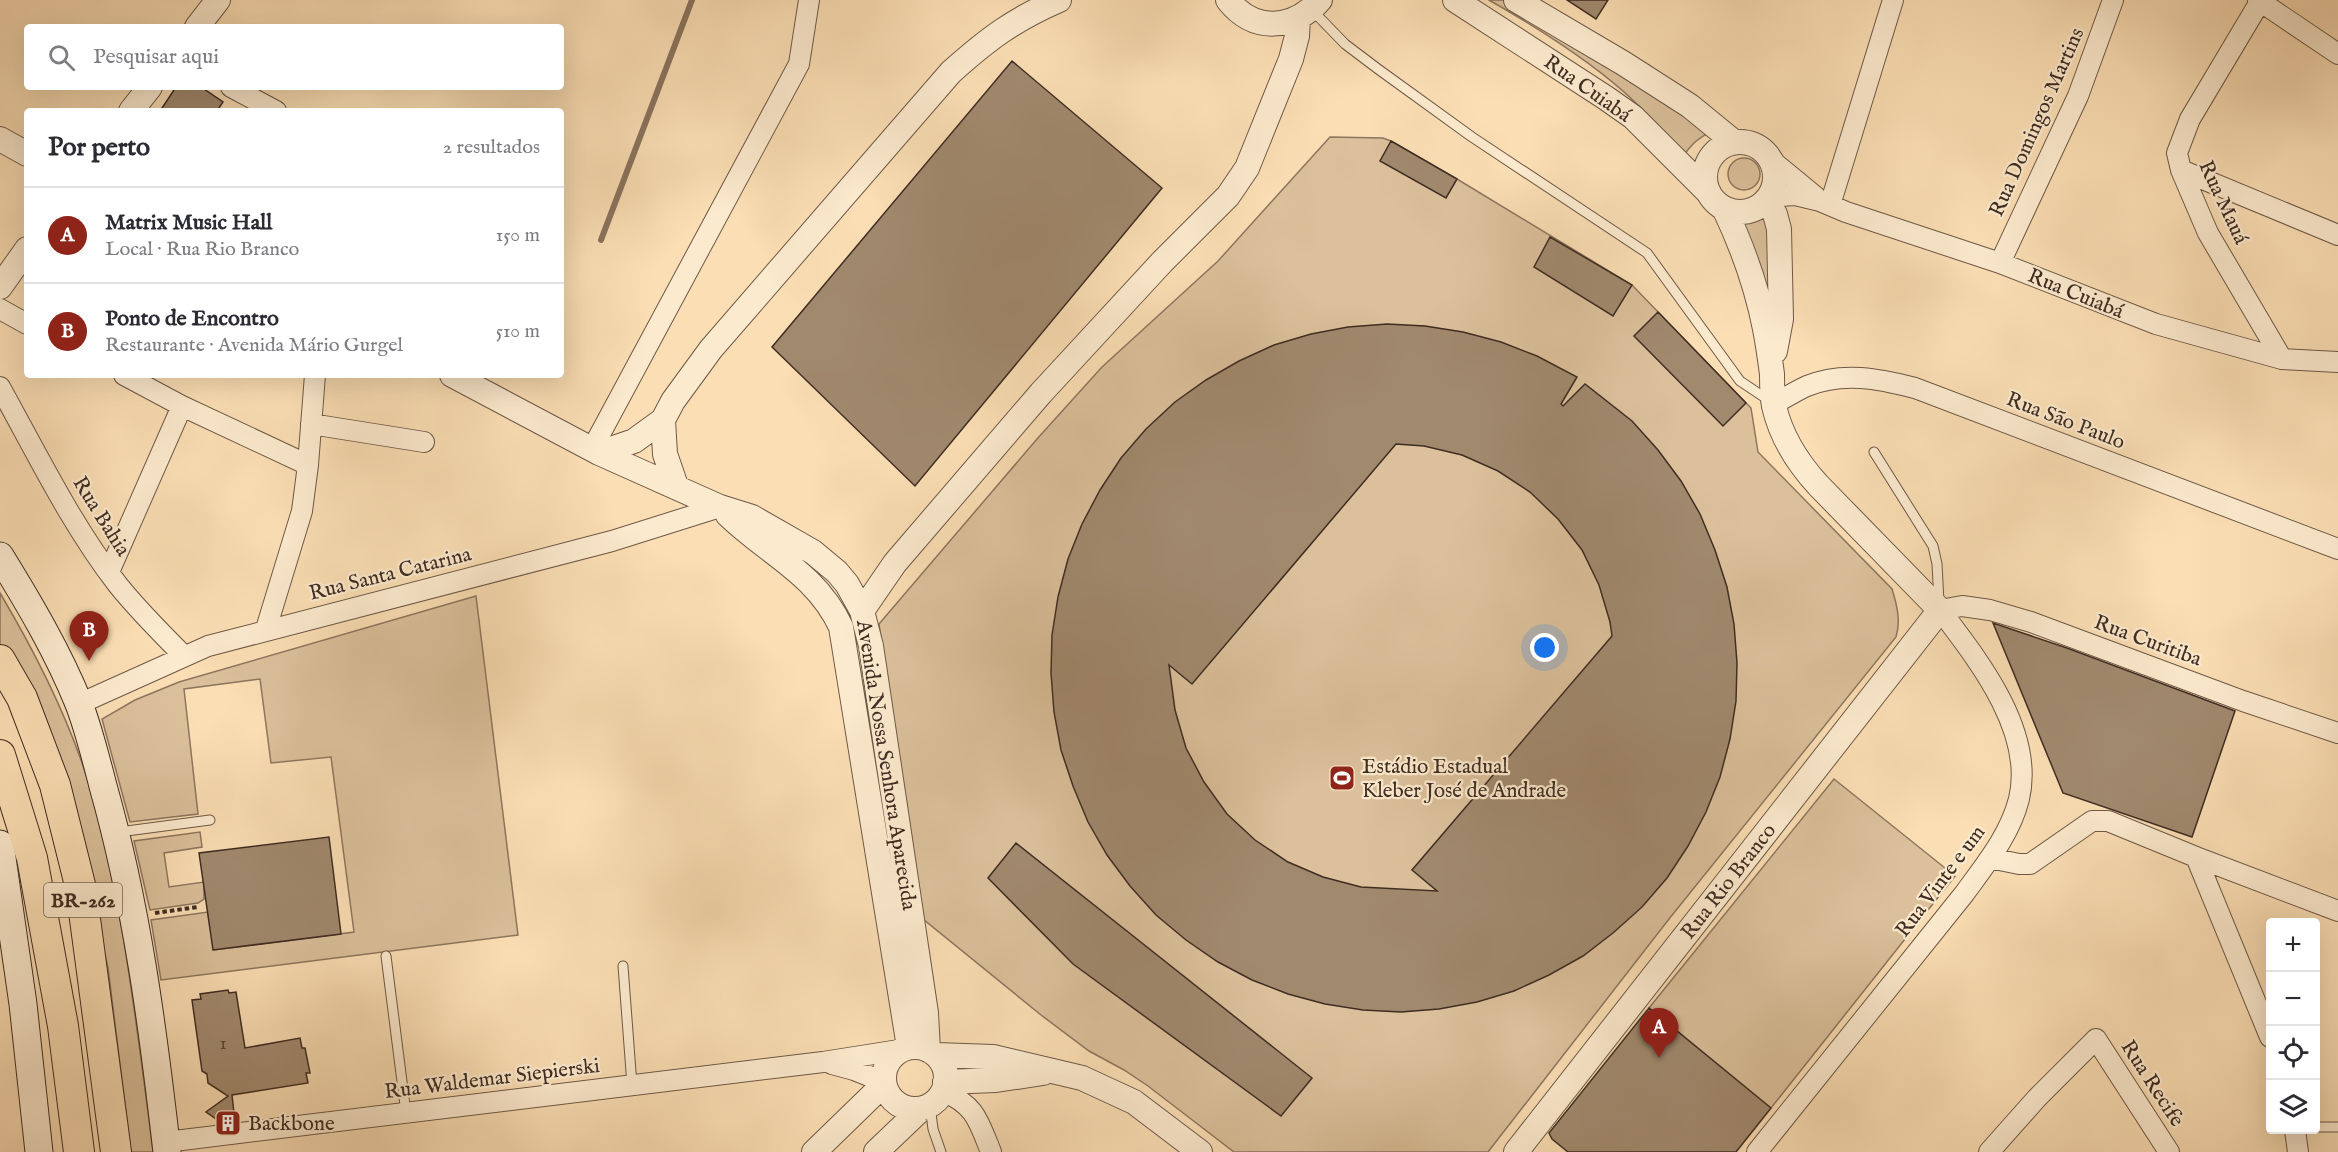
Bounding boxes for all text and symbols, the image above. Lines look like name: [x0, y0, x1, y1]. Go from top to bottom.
search box: [24, 24, 564, 90]
street label: Rua Domingos Martins: [1984, 24, 2091, 221]
icon: search: [45, 41, 78, 74]
text: Pesquisar aqui: [93, 43, 219, 71]
street label: Rua Cuiabá: [1538, 49, 1637, 130]
text: Por perto: [48, 131, 150, 164]
text: 2 resultados: [443, 135, 540, 160]
street label: Rua Mauá: [2192, 156, 2254, 250]
text: Matrix Music Hall: [105, 209, 272, 237]
text: A: [61, 223, 74, 248]
text: 150 m: [496, 223, 540, 248]
text: Local · Rua Rio Branco: [105, 237, 299, 262]
street label: Rua Cuiabá: [2023, 263, 2128, 326]
text: Ponto de Encontro: [105, 305, 279, 333]
text: B: [61, 319, 74, 344]
text: 510 m: [496, 319, 540, 344]
text: Restaurante · Avenida Mário Gurgel: [105, 333, 403, 358]
street label: Rua São Paulo: [2002, 386, 2129, 456]
street label: Rua Bahia: [66, 472, 136, 563]
street label: Rua Santa Catarina: [306, 541, 475, 608]
street label: Rua Curitiba: [2090, 609, 2206, 674]
pin: B: [70, 612, 109, 661]
street label: Avenida Nossa Senhora Aparecida: [849, 617, 922, 913]
your location: [1530, 633, 1559, 662]
place label: Estádio Estadual Kleber José de Andrade: [1362, 754, 1567, 805]
sports icon: Estádio Estadual Kleber José de Andrade: [1327, 763, 1357, 793]
street label: Rua Rio Branco: [1675, 818, 1783, 945]
street label: Rua Vinte e um: [1890, 820, 1992, 943]
road number: BR-262: [44, 883, 122, 917]
map controls: [2266, 918, 2320, 1134]
button: +: [2266, 918, 2320, 972]
button: −: [2266, 972, 2320, 1026]
pin: A: [1640, 1008, 1678, 1058]
button: locate: [2266, 1026, 2320, 1080]
house number: 1: [220, 1033, 226, 1056]
street label: Rua Recife: [2114, 1035, 2190, 1132]
street label: Rua Waldemar Siepierski: [383, 1053, 601, 1106]
button: layers: [2266, 1080, 2320, 1134]
building icon: Backbone: [213, 1108, 243, 1138]
place label: Backbone: [248, 1111, 335, 1138]

